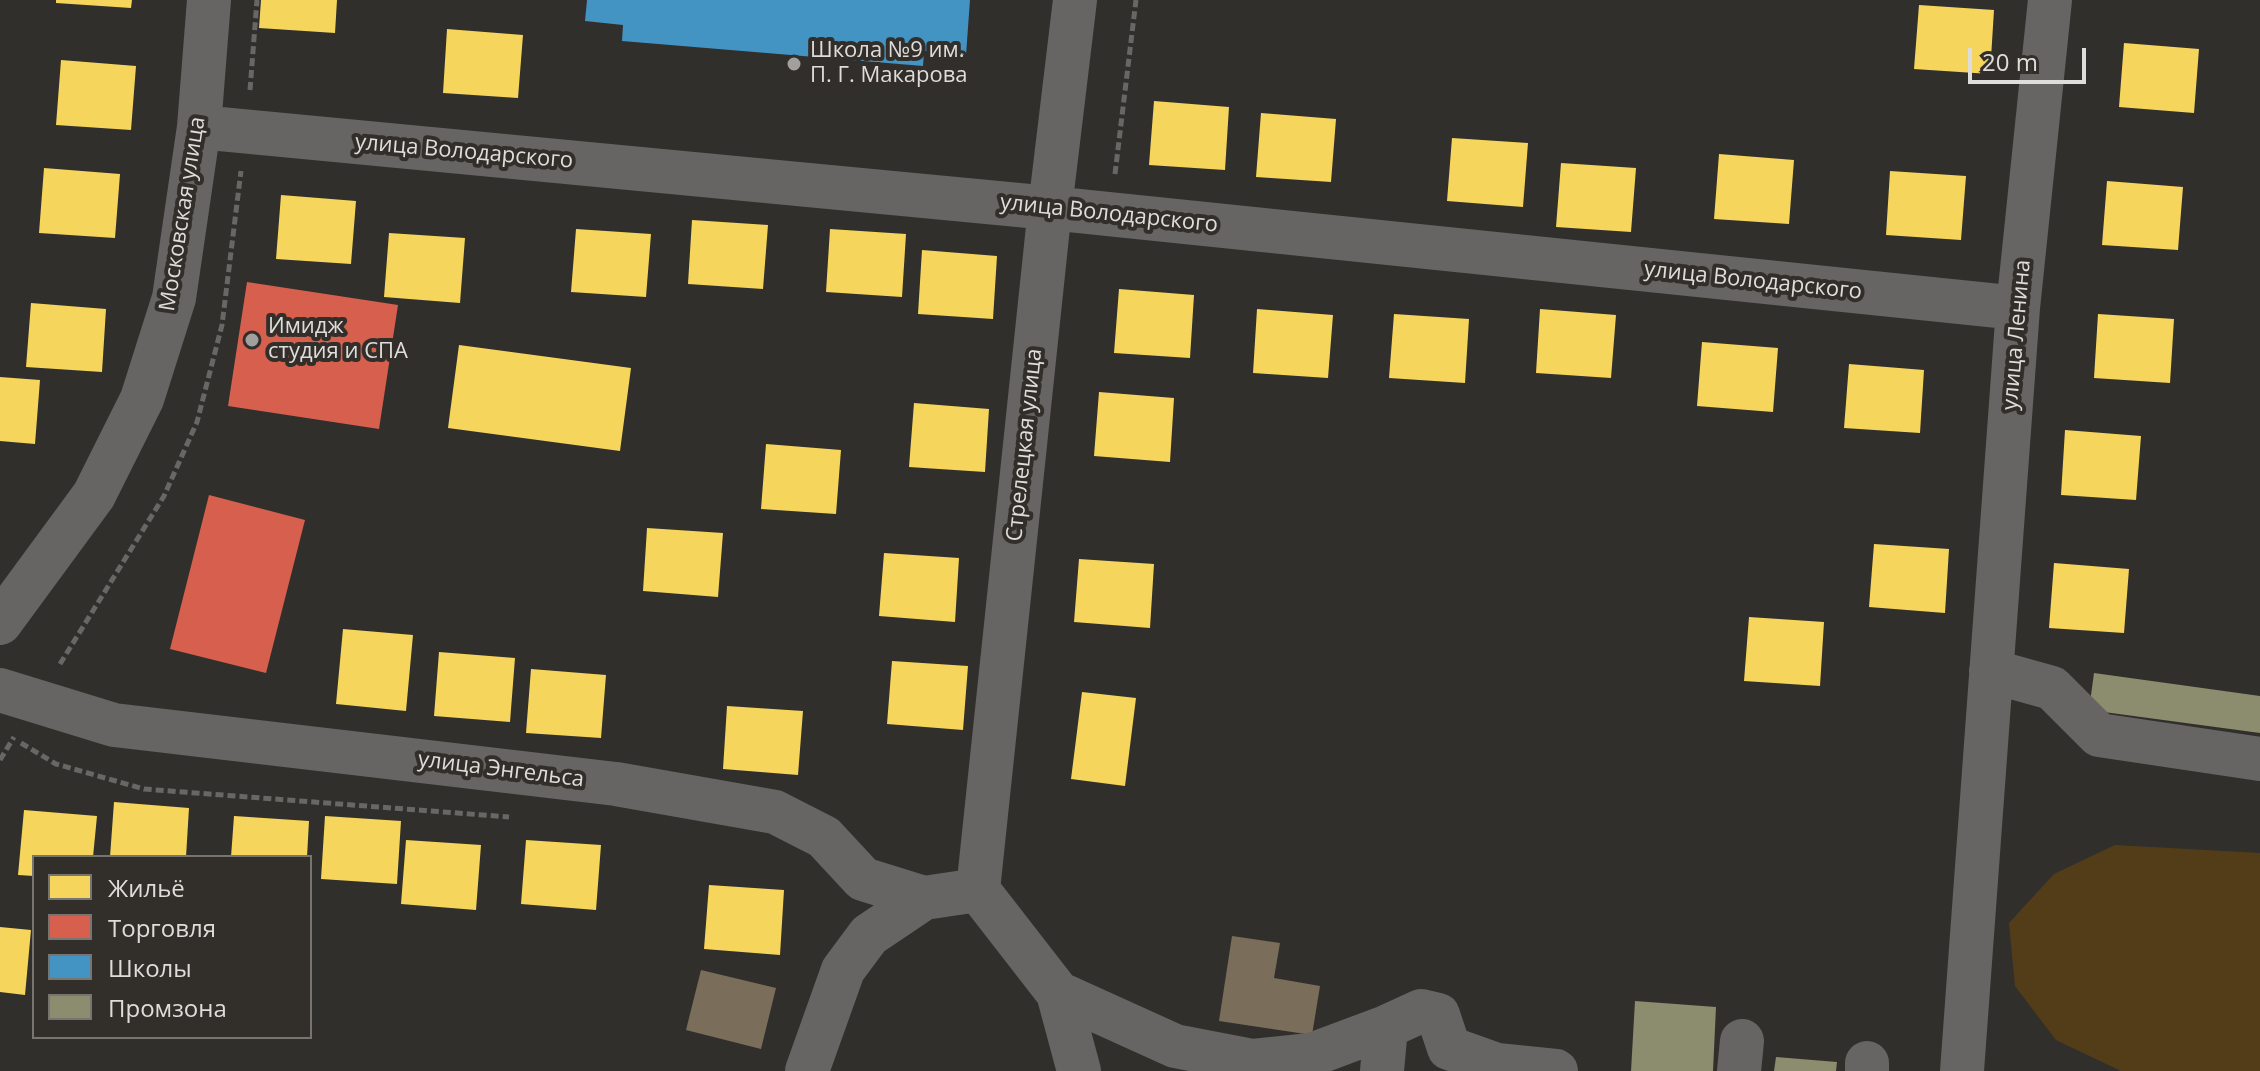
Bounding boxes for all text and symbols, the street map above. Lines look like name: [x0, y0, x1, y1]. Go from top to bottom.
scale bar: [1972, 32, 2090, 82]
place label: Школа №9 им. П. Г. Макарова: [810, 38, 968, 90]
text: 20 m: [1982, 45, 2038, 78]
marker: Школа №9 им. П. Г. Макарова: [785, 55, 803, 73]
street label: Московская улица: [155, 115, 211, 313]
street label: улица Володарского: [354, 129, 574, 175]
street label: улица Володарского: [999, 189, 1219, 239]
street label: улица Володарского: [1643, 256, 1863, 306]
street label: улица Ленина: [1997, 259, 2037, 411]
place label: Имидж студия и СПА: [268, 314, 408, 366]
marker: Имидж студия и СПА: [243, 331, 261, 349]
street label: Стрелецкая улица: [1002, 347, 1048, 543]
street label: улица Энгельса: [416, 747, 586, 793]
legend: [32, 855, 312, 1039]
text: Жильё: [108, 871, 185, 904]
text: Торговля: [108, 911, 216, 944]
text: Школы: [108, 951, 192, 984]
text: Промзона: [108, 991, 227, 1024]

